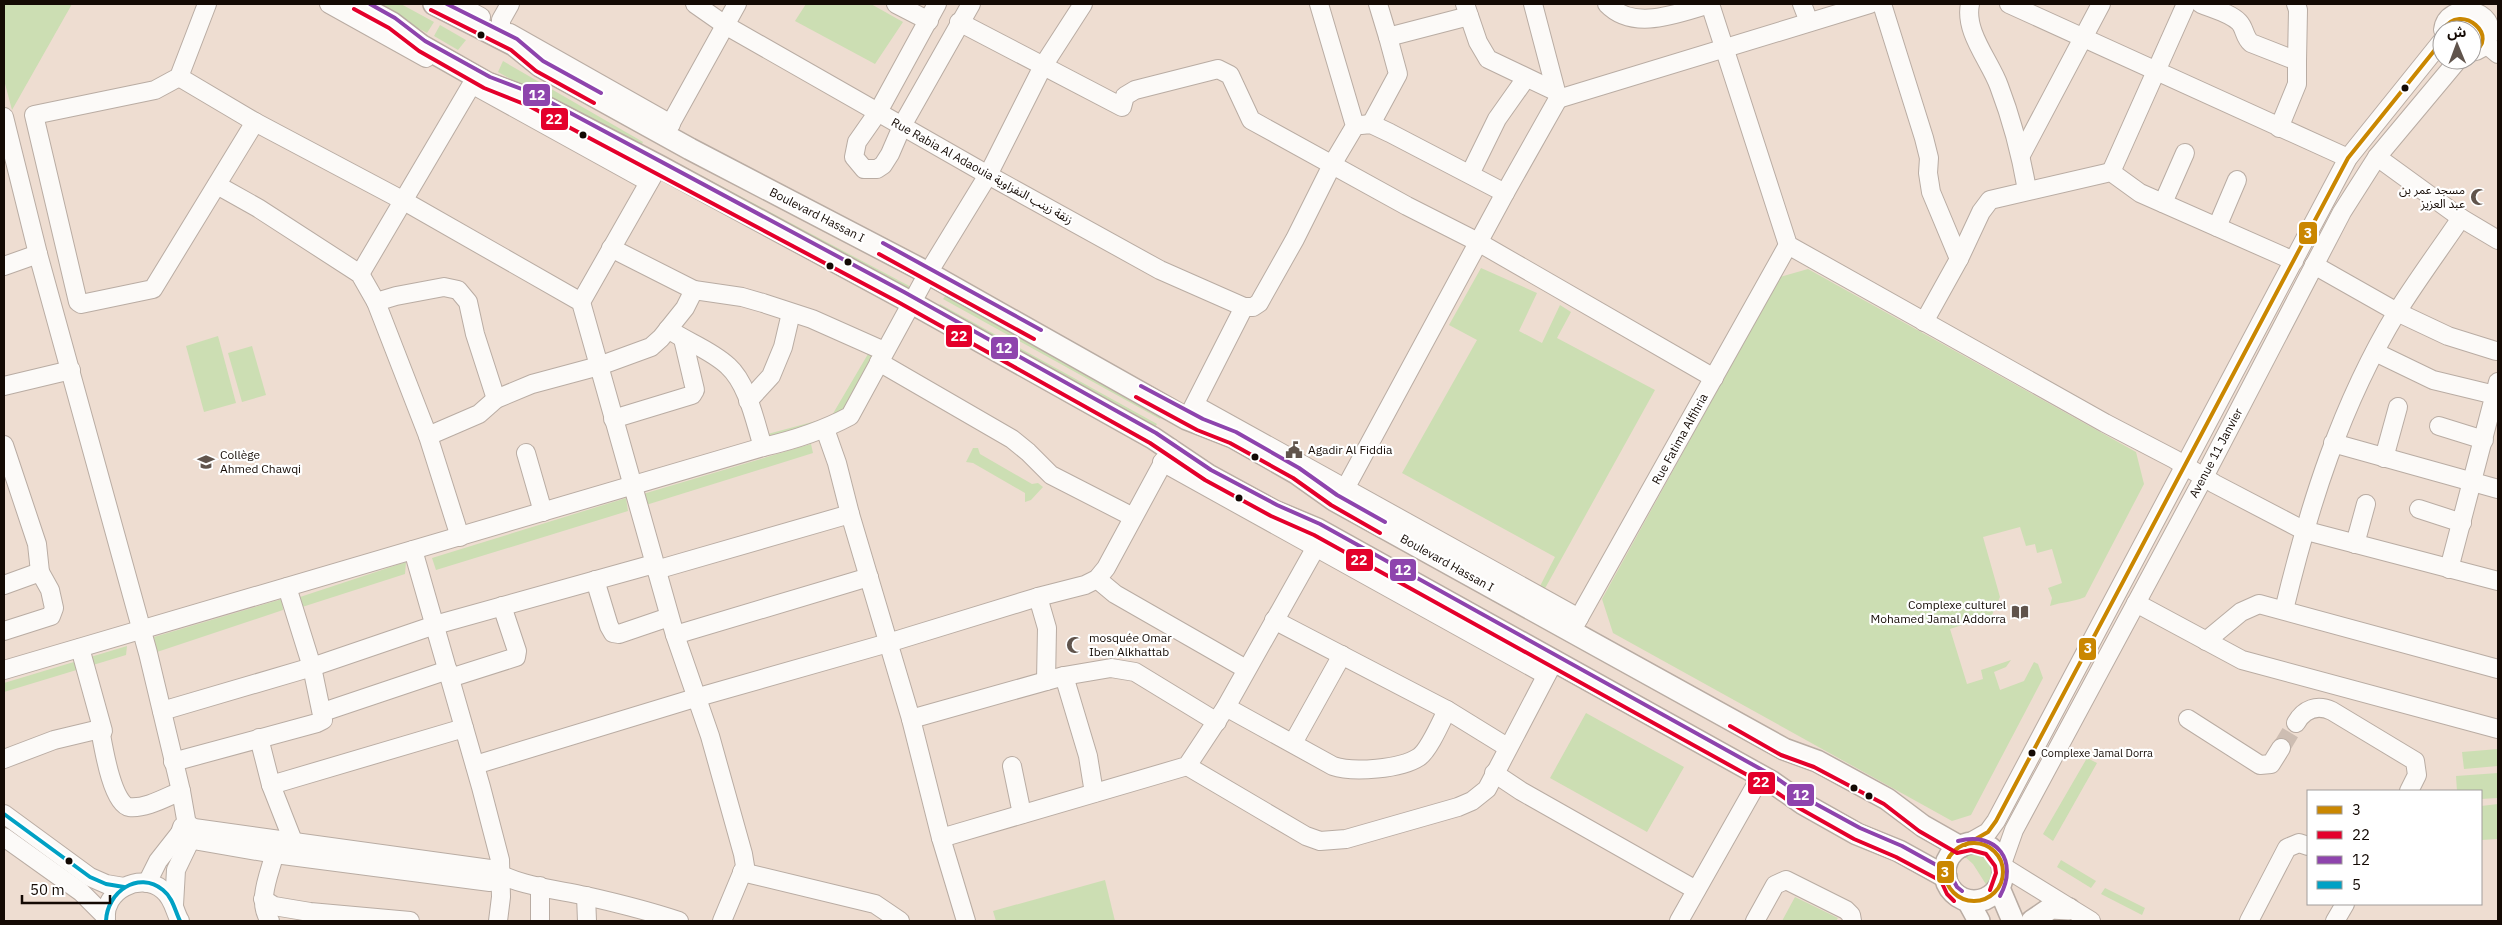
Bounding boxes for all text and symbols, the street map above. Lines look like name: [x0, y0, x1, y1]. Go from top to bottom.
north arrow: [2432, 20, 2482, 70]
text: ش: [2447, 23, 2467, 41]
unlabelled marker: [476, 30, 486, 40]
line badge: 12: [522, 83, 551, 107]
unlabelled marker: [2400, 83, 2410, 93]
text: 12: [529, 86, 545, 104]
line badge: 22: [540, 107, 569, 131]
text: 22: [546, 110, 562, 128]
street label: Rue Rabia Al Adaouia زنقة زينب النفزاوية: [889, 114, 1076, 227]
unlabelled marker: [578, 130, 588, 140]
place label: مسجد عمر بن عبد العزيز: [2399, 182, 2465, 211]
street label: Boulevard Hassan I: [767, 184, 868, 245]
mosque icon: مسجد عمر بن عبد العزيز: [2469, 187, 2489, 207]
line badge: 3: [2298, 221, 2318, 245]
text: 3: [2304, 224, 2312, 242]
unlabelled marker: [843, 257, 853, 267]
unlabelled marker: [825, 261, 835, 271]
line badge: 22: [945, 324, 973, 348]
text: 22: [951, 327, 967, 345]
line badge: 12: [990, 336, 1019, 360]
text: 12: [996, 339, 1012, 357]
street label: Rue Fatima Alfihria: [1648, 390, 1711, 487]
street label: Avenue 11 Janvier: [2186, 405, 2246, 500]
public building icon: Agadir Al Fiddia: [1284, 440, 1304, 460]
place label: Agadir Al Fiddia: [1308, 442, 1393, 457]
place label: Collège Ahmed Chawqi: [220, 447, 301, 476]
school or university icon: Collège Ahmed Chawqi: [196, 452, 216, 472]
unlabelled marker: [1250, 452, 1260, 462]
unlabelled marker: [1234, 493, 1244, 503]
street label: Boulevard Hassan I: [1398, 531, 1497, 595]
line badge: 22: [1345, 548, 1374, 572]
text: 22: [1351, 551, 1367, 569]
line badge: 12: [1389, 558, 1417, 582]
text: 12: [1395, 561, 1411, 579]
place label: Complexe culturel Mohamed Jamal Addorra: [1870, 597, 2007, 626]
library icon: Complexe culturel Mohamed Jamal Addorra: [2010, 602, 2030, 622]
place label: mosquée Omar Iben Alkhattab: [1089, 630, 1172, 659]
mosque icon: mosquée Omar Iben Alkhattab: [1065, 635, 1085, 655]
line badge: 3: [2078, 637, 2097, 661]
text: 3: [2084, 639, 2092, 657]
place label: Complexe Jamal Dorra: [2041, 746, 2153, 760]
marker: Complexe Jamal Dorra: [2027, 748, 2037, 758]
line badge: 22: [1747, 771, 1776, 795]
text: 22: [1753, 773, 1769, 791]
line badge: 12: [1786, 783, 1815, 807]
unlabelled marker: [1849, 783, 1859, 793]
text: 12: [1793, 786, 1809, 804]
legend: [2307, 790, 2482, 905]
unlabelled marker: [1864, 791, 1874, 801]
text: 3: [2352, 800, 2361, 819]
text: 22: [2352, 825, 2370, 844]
text: 12: [2352, 850, 2370, 869]
unlabelled marker: [64, 856, 74, 866]
line badge: 3: [1936, 860, 1955, 884]
text: 3: [1941, 863, 1949, 881]
scale bar: [22, 872, 110, 904]
text: 5: [2352, 875, 2361, 894]
text: 50 m: [30, 880, 65, 899]

